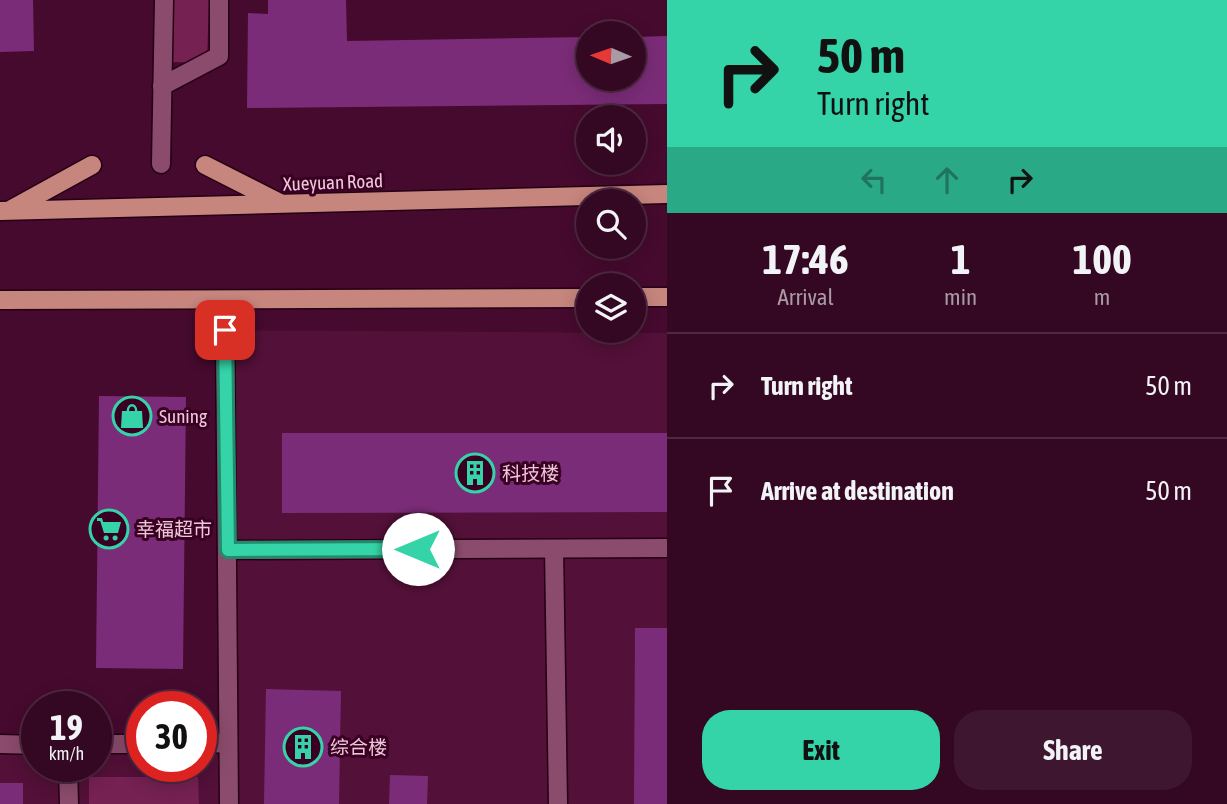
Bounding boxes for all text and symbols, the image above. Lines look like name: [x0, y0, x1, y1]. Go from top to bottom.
north arrow: [576, 21, 646, 91]
map controls: [576, 21, 646, 343]
text: 50 m: [817, 27, 905, 83]
icon: right: [702, 28, 793, 119]
text: Turn right: [817, 85, 930, 122]
button: sound: [576, 105, 646, 175]
icon: left: [855, 161, 893, 199]
icon: ahead: [928, 161, 966, 199]
icon: right: [1001, 161, 1039, 199]
street label: Xueyuan Road: [283, 169, 383, 195]
button: search: [576, 189, 646, 259]
text: 17:46: [762, 235, 849, 283]
text: 1: [951, 235, 970, 283]
text: 100: [1072, 235, 1132, 283]
button: layers: [576, 273, 646, 343]
text: Arrival: [777, 284, 834, 310]
text: min: [944, 284, 977, 310]
text: m: [1094, 284, 1110, 310]
pin: [195, 300, 255, 360]
icon: arrive: [206, 311, 244, 349]
icon: right: [702, 367, 740, 405]
text: Turn right: [761, 371, 852, 401]
text: 50 m: [1145, 371, 1192, 401]
shop icon: Suning: [111, 395, 153, 437]
place label: Suning: [159, 405, 208, 427]
building icon: 科技楼: [454, 452, 496, 494]
place label: 科技楼: [502, 462, 559, 484]
icon: arrive: [702, 472, 740, 510]
text: Arrive at destination: [761, 476, 954, 506]
text: 50 m: [1145, 476, 1192, 506]
supermarket icon: 幸福超市: [88, 508, 130, 550]
position arrow: [381, 512, 455, 586]
place label: 幸福超市: [136, 518, 212, 540]
speed limit sign: 30: [126, 691, 217, 782]
text: 19: [50, 707, 83, 747]
button: Exit: [702, 710, 940, 790]
button: Share: [954, 710, 1192, 790]
building icon: 综合楼: [282, 726, 324, 768]
place label: 综合楼: [330, 736, 387, 758]
text: km/h: [49, 743, 84, 764]

